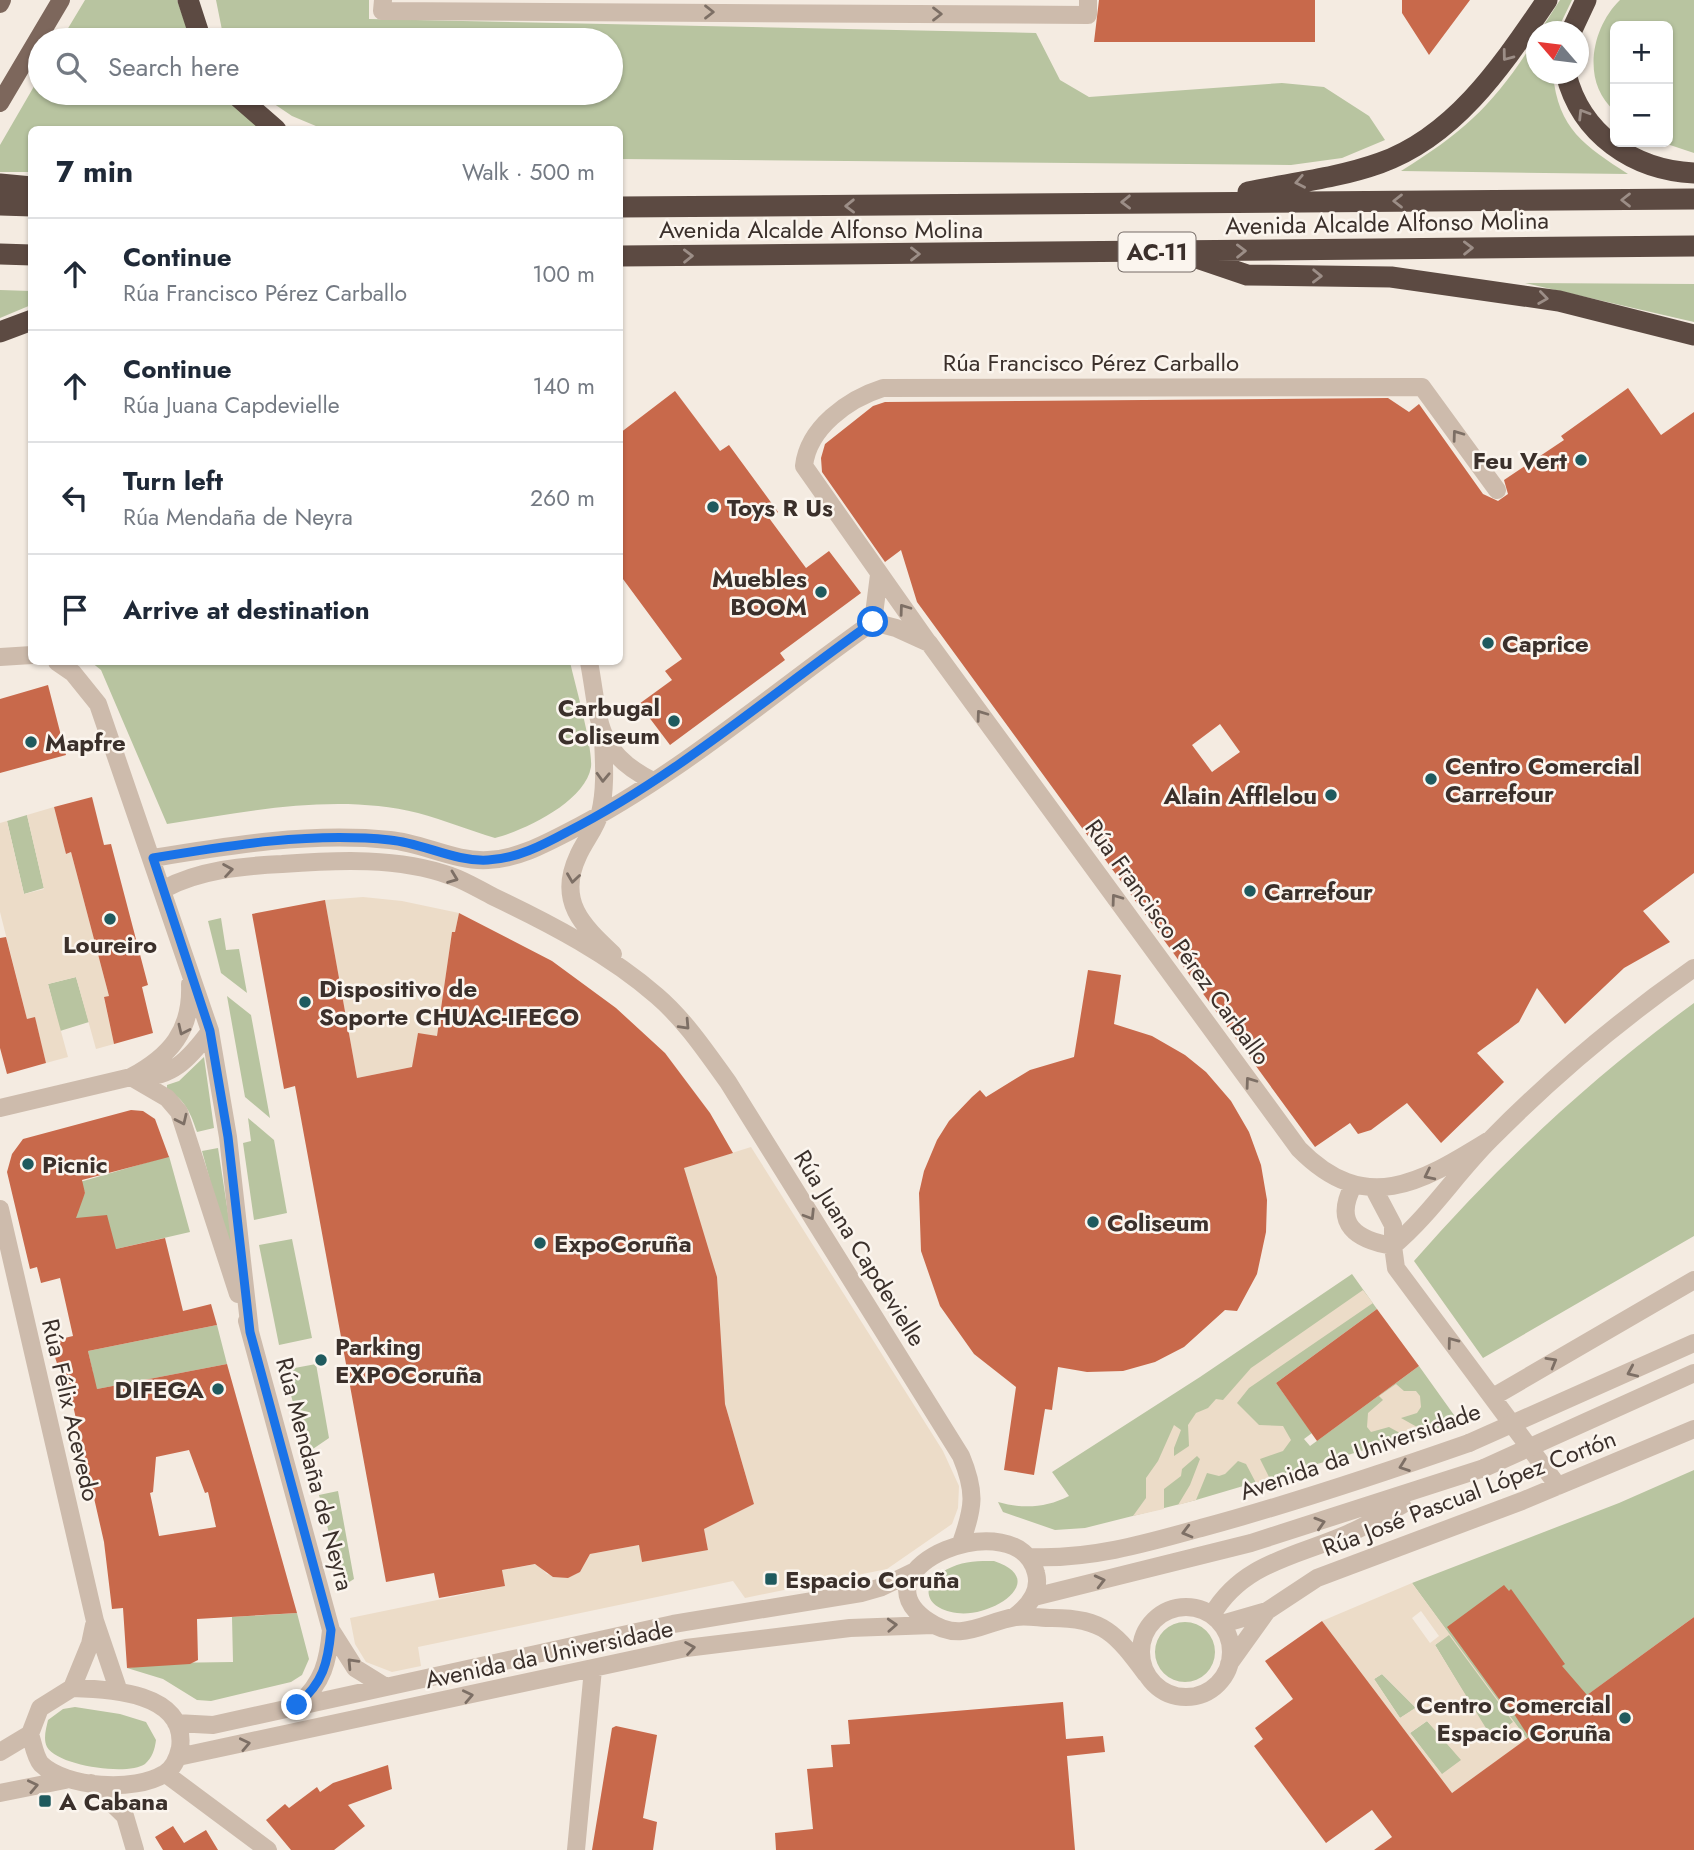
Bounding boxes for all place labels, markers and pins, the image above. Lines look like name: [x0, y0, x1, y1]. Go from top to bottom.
place label: Feu Vert: [1473, 443, 1567, 478]
marker: Feu Vert: [1573, 452, 1589, 468]
place label: Toys R Us: [727, 490, 833, 525]
marker: Toys R Us: [705, 499, 721, 515]
place label: Muebles BOOM: [712, 561, 807, 624]
marker: Muebles BOOM: [813, 584, 829, 600]
place label: Caprice: [1502, 626, 1589, 661]
marker: Caprice: [1480, 635, 1496, 651]
place label: Carbugal Coliseum: [558, 690, 660, 753]
marker: Carbugal Coliseum: [666, 713, 682, 729]
place label: Mapfre: [45, 725, 126, 760]
marker: Mapfre: [23, 734, 39, 750]
place label: Centro Comercial Carrefour: [1445, 748, 1640, 811]
marker: Centro Comercial Carrefour: [1423, 771, 1439, 787]
place label: Alain Afflelou: [1162, 778, 1317, 813]
marker: Alain Afflelou: [1323, 787, 1339, 803]
place label: Carrefour: [1264, 874, 1373, 909]
marker: Carrefour: [1242, 883, 1258, 899]
marker: Loureiro: [102, 911, 118, 927]
place label: Loureiro: [63, 927, 157, 962]
place label: Dispositivo de Soporte CHUAC-IFECO: [319, 971, 579, 1034]
marker: Dispositivo de Soporte CHUAC-IFECO: [297, 994, 313, 1010]
place label: Picnic: [42, 1147, 108, 1182]
marker: Picnic: [20, 1156, 36, 1172]
place label: Coliseum: [1107, 1205, 1209, 1240]
marker: Coliseum: [1085, 1214, 1101, 1230]
place label: ExpoCoruña: [554, 1226, 692, 1261]
marker: ExpoCoruña: [532, 1235, 548, 1251]
place label: Parking EXPOCoruña: [335, 1329, 482, 1392]
marker: Parking EXPOCoruña: [313, 1352, 329, 1368]
place label: DIFEGA: [115, 1372, 204, 1407]
marker: DIFEGA: [210, 1381, 226, 1397]
place label: Espacio Coruña: [785, 1562, 959, 1597]
marker: Espacio Coruña: [763, 1571, 779, 1587]
place label: Centro Comercial Espacio Coruña: [1416, 1687, 1611, 1750]
marker: Centro Comercial Espacio Coruña: [1617, 1710, 1633, 1726]
place label: A Cabana: [58, 1784, 168, 1819]
marker: A Cabana: [37, 1793, 53, 1809]

